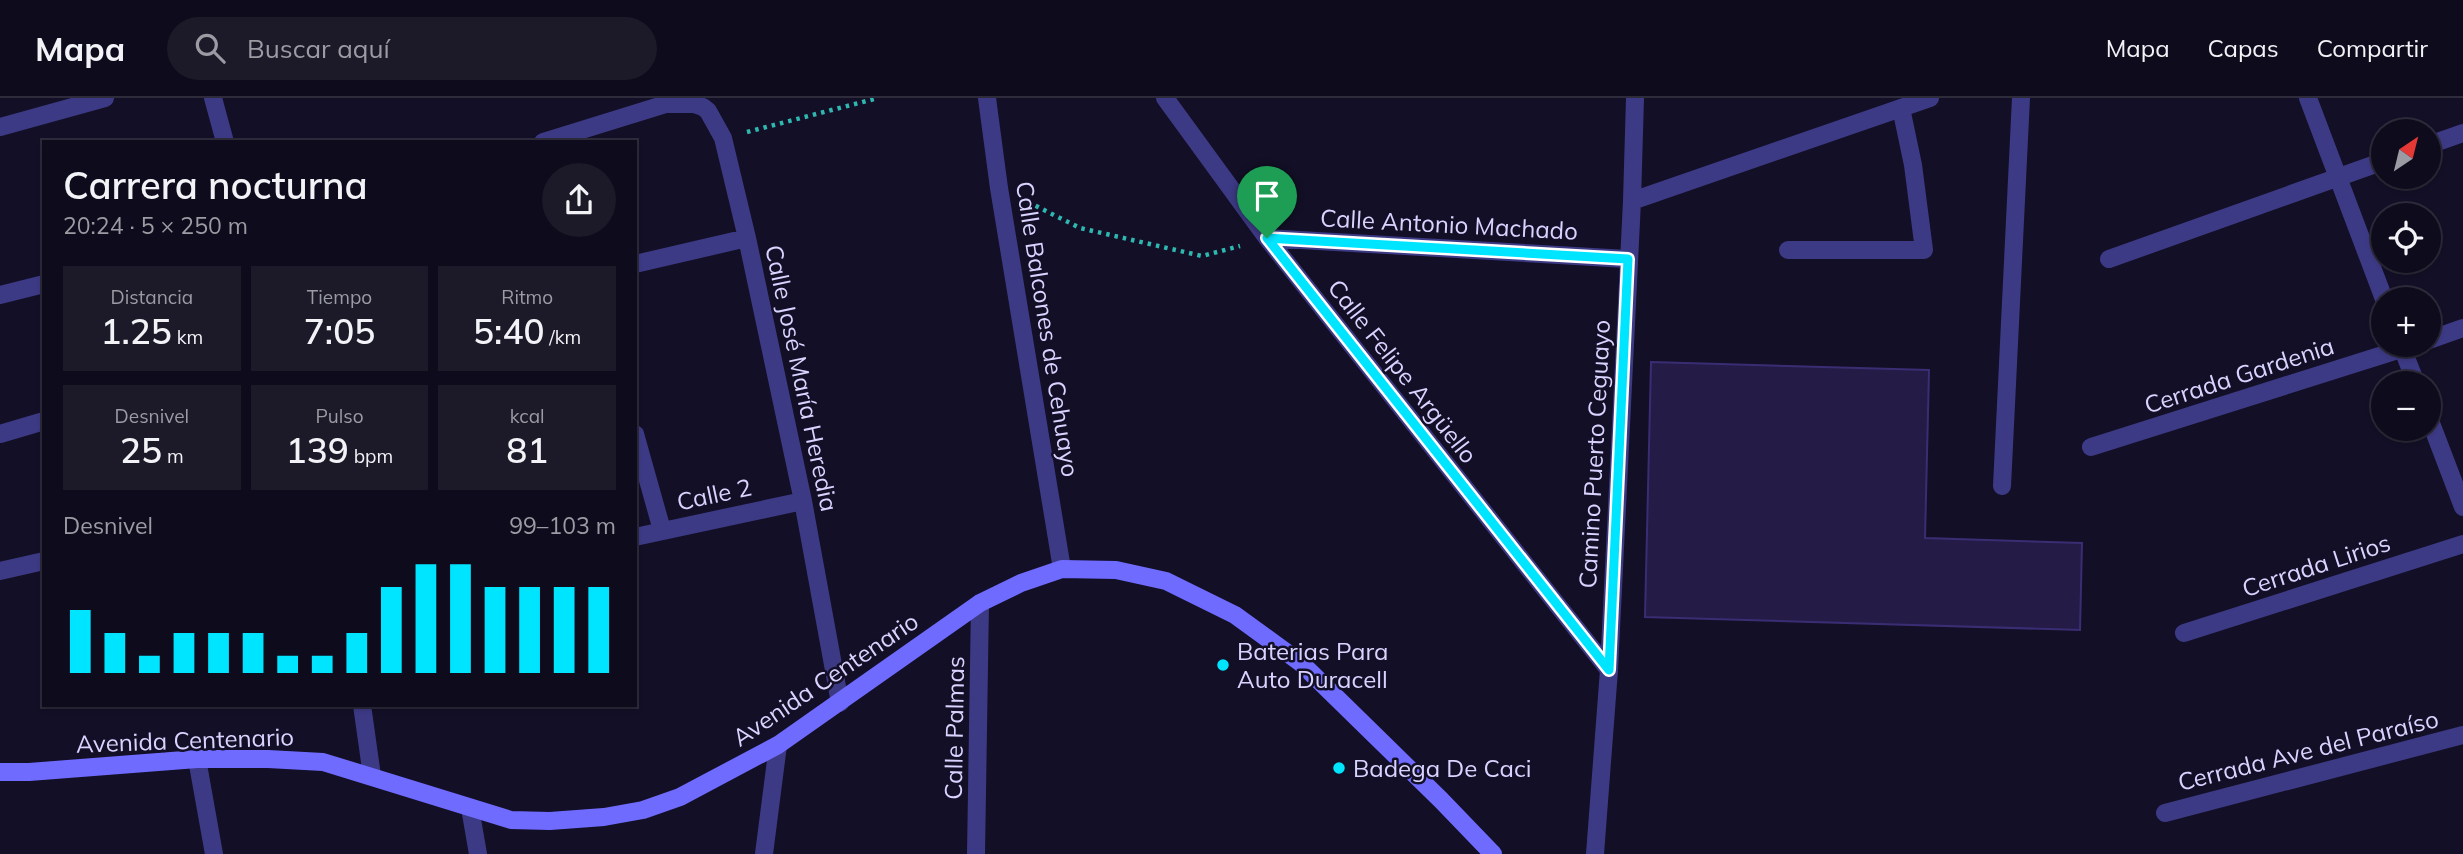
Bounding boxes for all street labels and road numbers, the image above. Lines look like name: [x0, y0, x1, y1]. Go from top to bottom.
street label: Calle Balcones de Cehuayo: [1010, 179, 1086, 479]
street label: Calle Antonio Machado: [1319, 202, 1579, 246]
street label: Calle José María Heredia: [759, 242, 845, 514]
street label: Calle Felipe Argüello: [1322, 273, 1484, 469]
street label: Camino Puerto Ceguayo: [1572, 319, 1616, 589]
street label: Cerrada Gardenia: [2140, 330, 2338, 420]
street label: Calle 2: [674, 471, 754, 517]
street label: Cerrada Lirios: [2238, 527, 2394, 603]
street label: Avenida Centenario: [726, 606, 924, 752]
street label: Calle Palmas: [938, 656, 970, 800]
street label: Cerrada Ave del Paraíso: [2175, 703, 2441, 797]
street label: Avenida Centenario: [75, 721, 295, 759]

